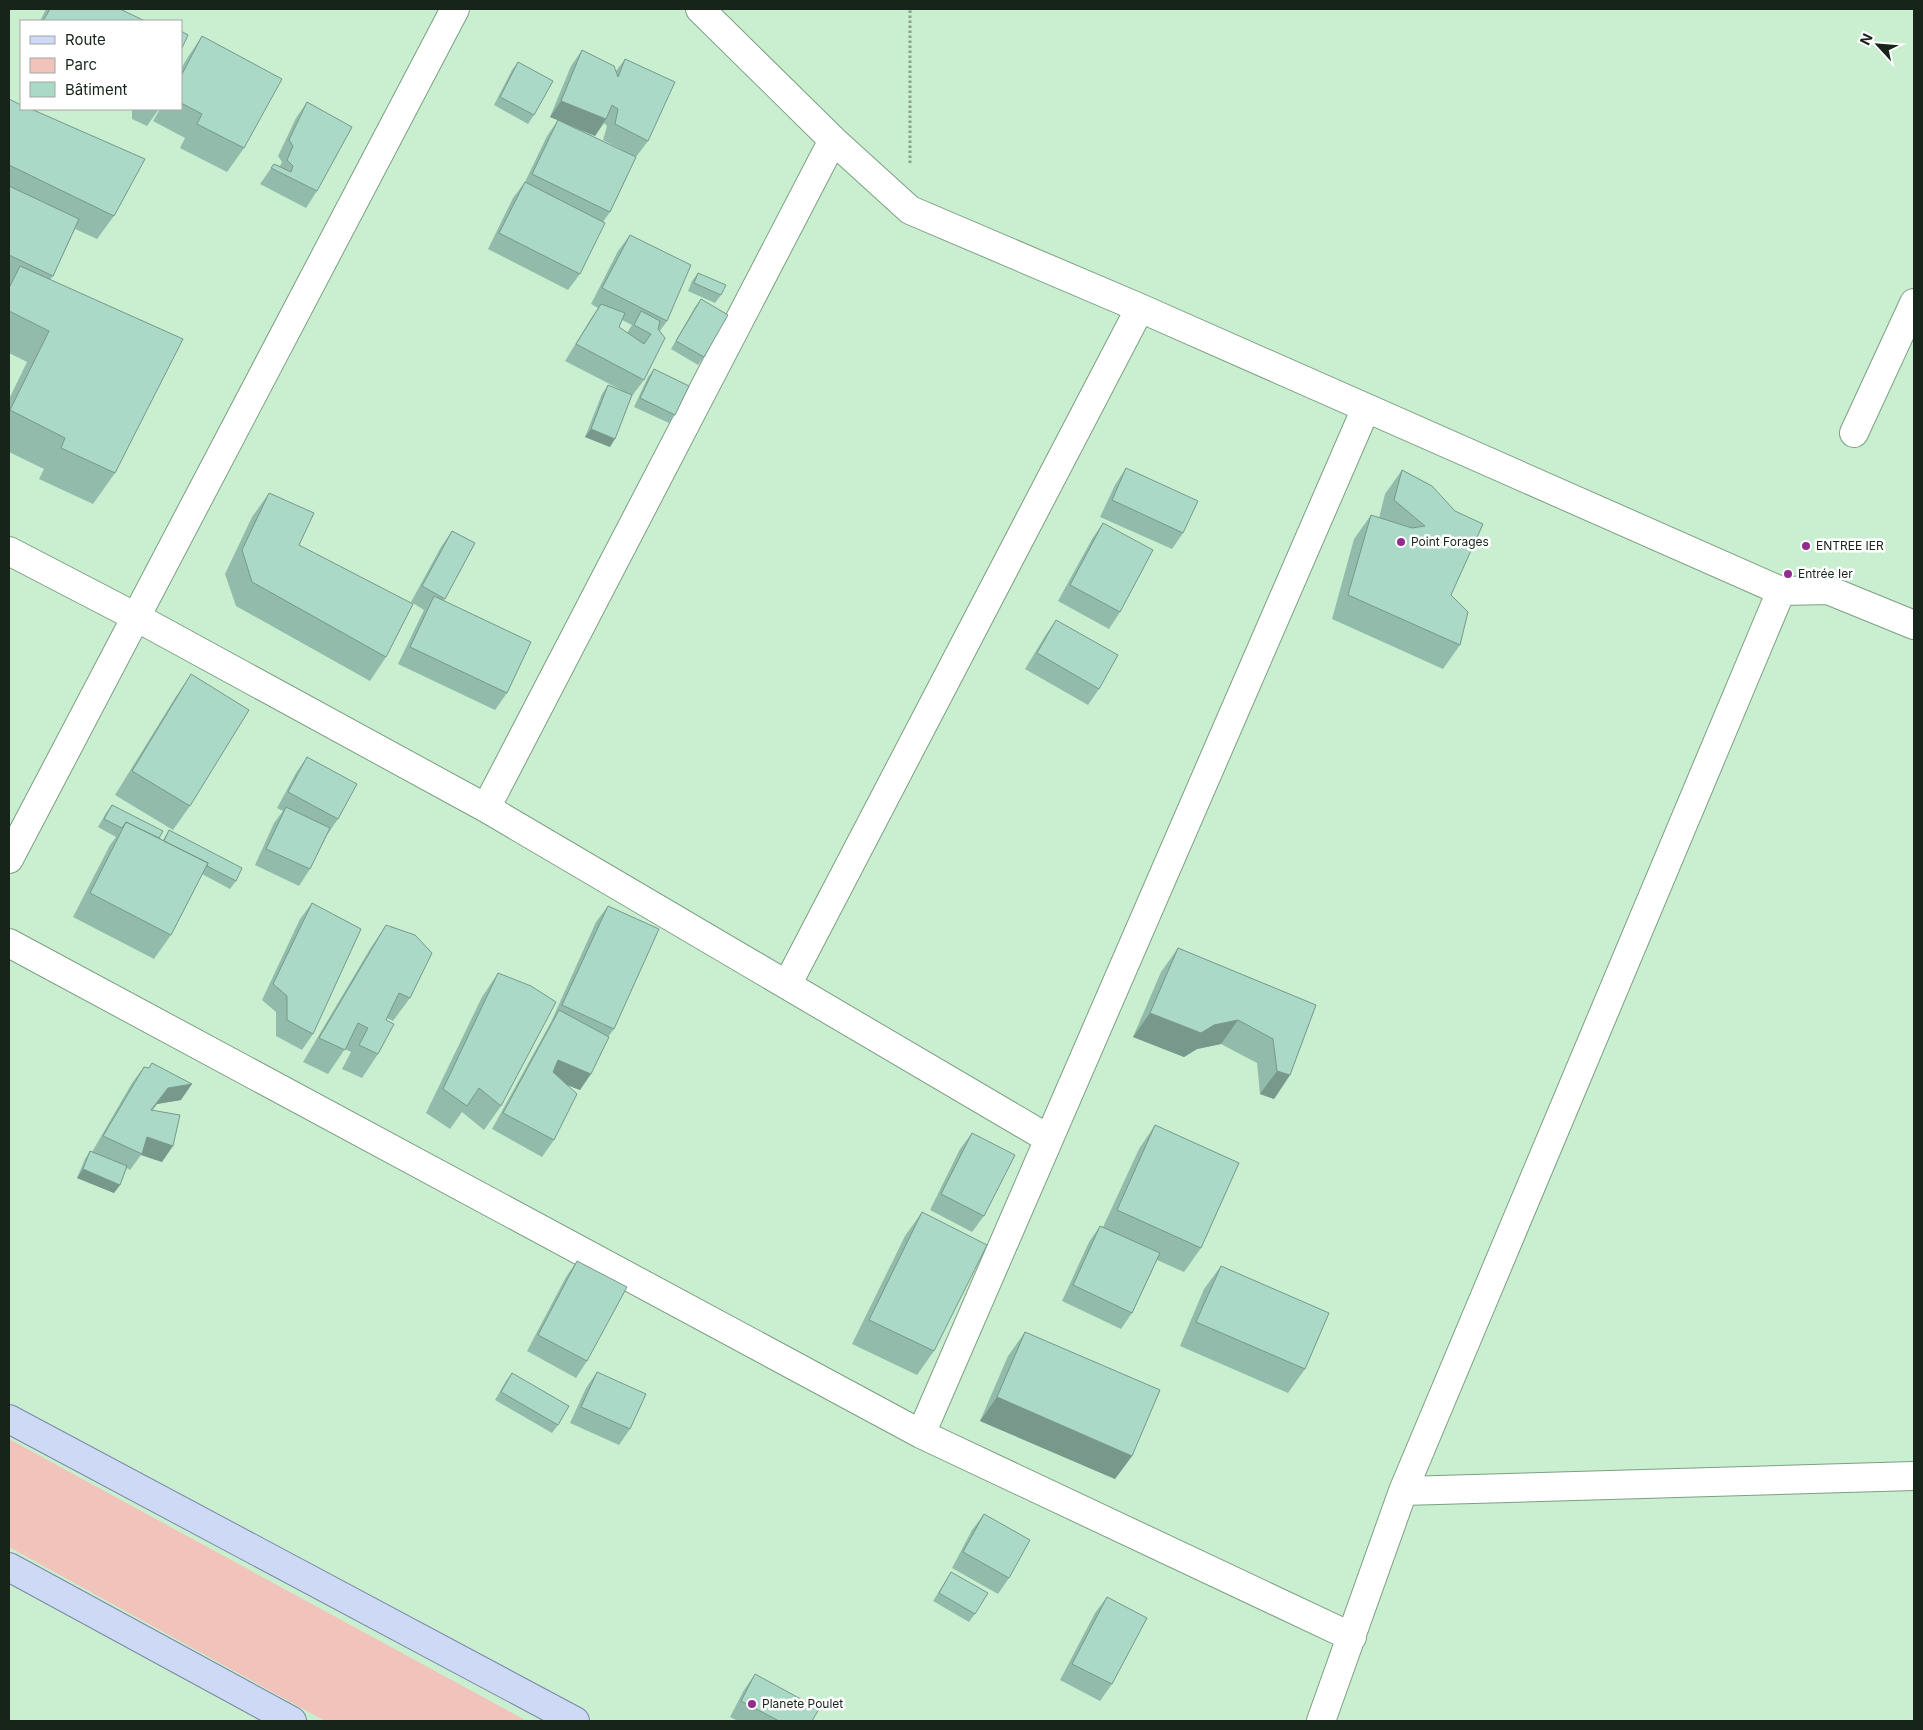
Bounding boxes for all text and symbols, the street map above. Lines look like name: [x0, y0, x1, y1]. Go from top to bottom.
legend: [20, 20, 182, 110]
north arrow: [1853, 20, 1903, 70]
text: Route: [65, 30, 106, 49]
text: N: [1856, 31, 1876, 48]
text: Parc: [65, 55, 97, 74]
text: Bâtiment: [65, 80, 128, 99]
place label: Point Forages: [1411, 534, 1489, 549]
marker: Point Forages: [1395, 536, 1407, 548]
place label: ENTREE IER: [1816, 538, 1884, 553]
marker: ENTREE IER: [1800, 540, 1812, 552]
place label: Entrée Ier: [1798, 566, 1853, 581]
marker: Entrée Ier: [1782, 568, 1794, 580]
place label: Planete Poulet: [762, 1696, 843, 1711]
marker: Planete Poulet: [746, 1698, 758, 1710]

